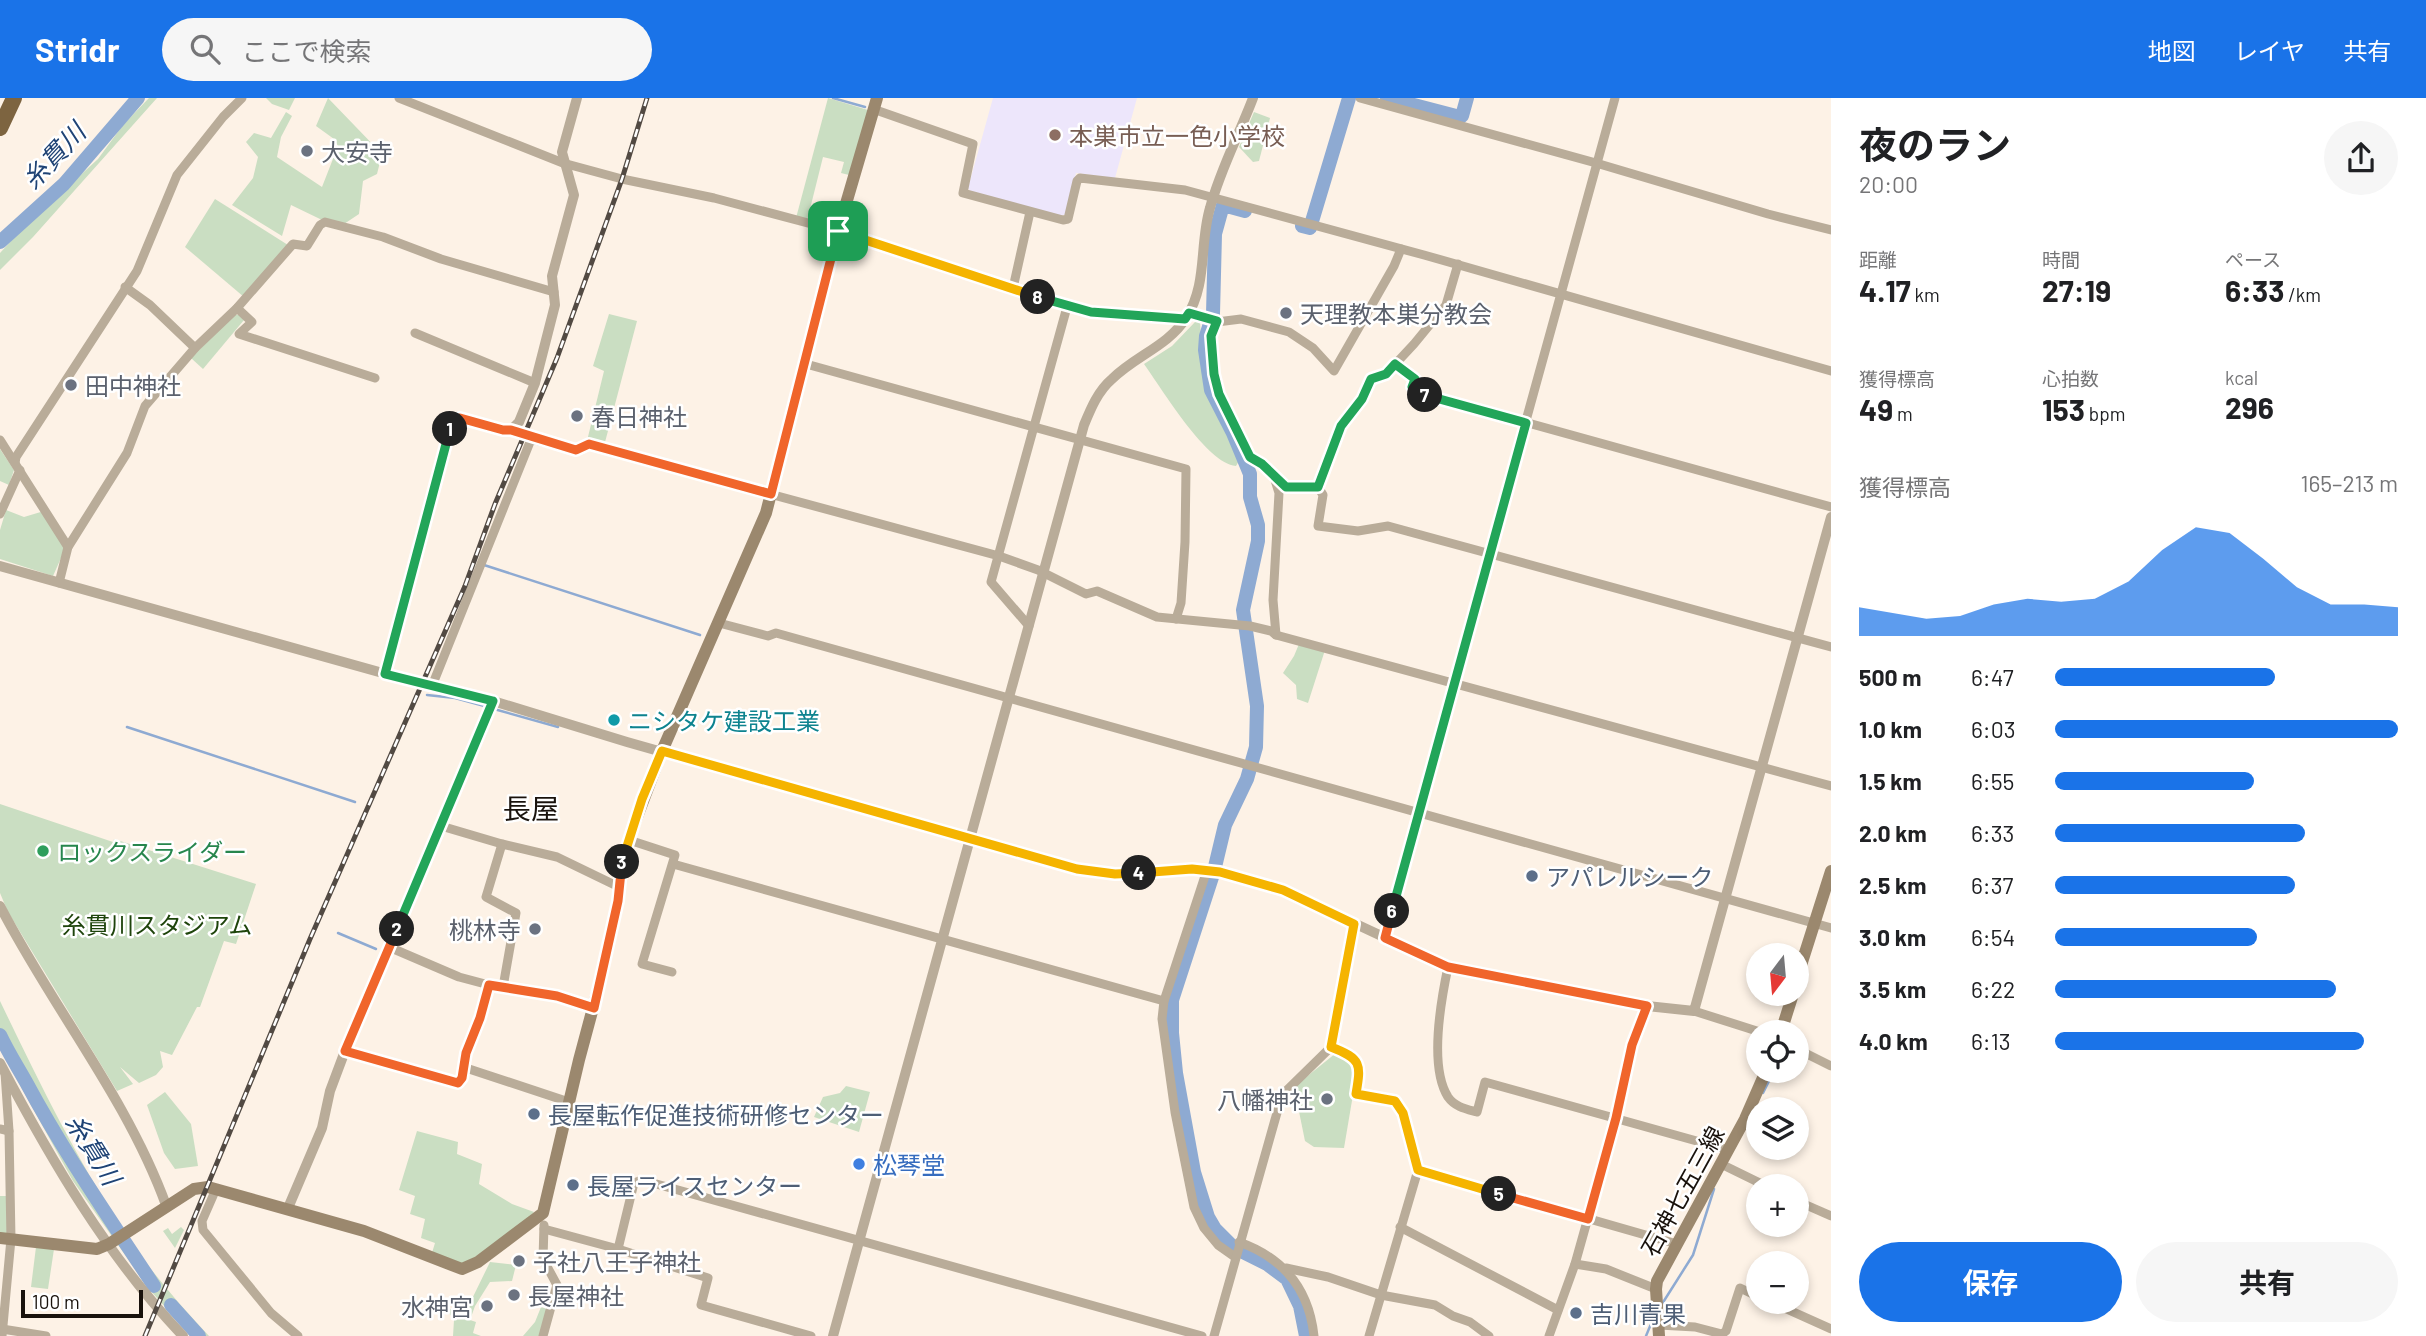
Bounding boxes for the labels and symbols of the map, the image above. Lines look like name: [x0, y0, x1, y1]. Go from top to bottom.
water label: 糸貫川: [15, 114, 93, 194]
place label: 本巣市立一色小学校: [1069, 121, 1285, 150]
marker: 本巣市立一色小学校: [1047, 127, 1063, 143]
place label: 大安寺: [321, 137, 393, 166]
marker: 大安寺: [299, 143, 315, 159]
pin: [808, 201, 868, 261]
pin: 8: [1020, 280, 1056, 314]
place label: 天理教本巣分教会: [1300, 299, 1492, 328]
marker: 天理教本巣分教会: [1278, 305, 1294, 321]
place label: 田中神社: [85, 371, 181, 400]
marker: 田中神社: [63, 377, 79, 393]
pin: 7: [1408, 378, 1442, 412]
place label: 春日神社: [591, 402, 687, 431]
marker: 春日神社: [569, 408, 585, 424]
pin: 1: [433, 412, 468, 446]
place label: ニシタケ建設工業: [628, 706, 820, 735]
marker: ニシタケ建設工業: [606, 712, 622, 728]
district label: 長屋: [503, 791, 559, 825]
place label: ロックスライダー: [57, 837, 247, 866]
marker: ロックスライダー: [35, 843, 51, 859]
pin: 3: [604, 844, 640, 880]
pin: 4: [1122, 856, 1156, 890]
place label: アパレルシーク: [1546, 862, 1714, 891]
marker: アパレルシーク: [1524, 868, 1540, 884]
pin: 6: [1374, 894, 1410, 928]
park label: 糸貫川スタジアム: [62, 910, 252, 939]
pin: 2: [380, 912, 414, 946]
place label: 桃林寺: [449, 915, 521, 944]
marker: 桃林寺: [527, 921, 543, 937]
north arrow: [1746, 943, 1810, 1006]
place label: 八幡神社: [1217, 1085, 1313, 1114]
marker: 八幡神社: [1319, 1091, 1335, 1107]
place label: 長屋転作促進技術研修センター: [548, 1100, 884, 1129]
marker: 長屋転作促進技術研修センター: [526, 1106, 542, 1122]
water label: 糸貫川: [60, 1108, 129, 1193]
street label: 石神七五三線: [1634, 1121, 1730, 1261]
place label: 松琴堂: [873, 1150, 945, 1179]
marker: 松琴堂: [851, 1156, 867, 1172]
place label: 長屋ライスセンター: [587, 1171, 802, 1200]
pin: 5: [1482, 1176, 1516, 1212]
marker: 長屋ライスセンター: [565, 1177, 581, 1193]
place label: 子社八王子神社: [533, 1247, 701, 1276]
marker: 子社八王子神社: [511, 1253, 527, 1269]
place label: 長屋神社: [528, 1281, 624, 1310]
scale bar: [21, 1287, 144, 1319]
marker: 長屋神社: [506, 1287, 522, 1303]
place label: 水神宮: [401, 1292, 473, 1321]
marker: 水神宮: [479, 1298, 495, 1314]
place label: 吉川青果: [1590, 1299, 1686, 1328]
marker: 吉川青果: [1568, 1305, 1584, 1321]

